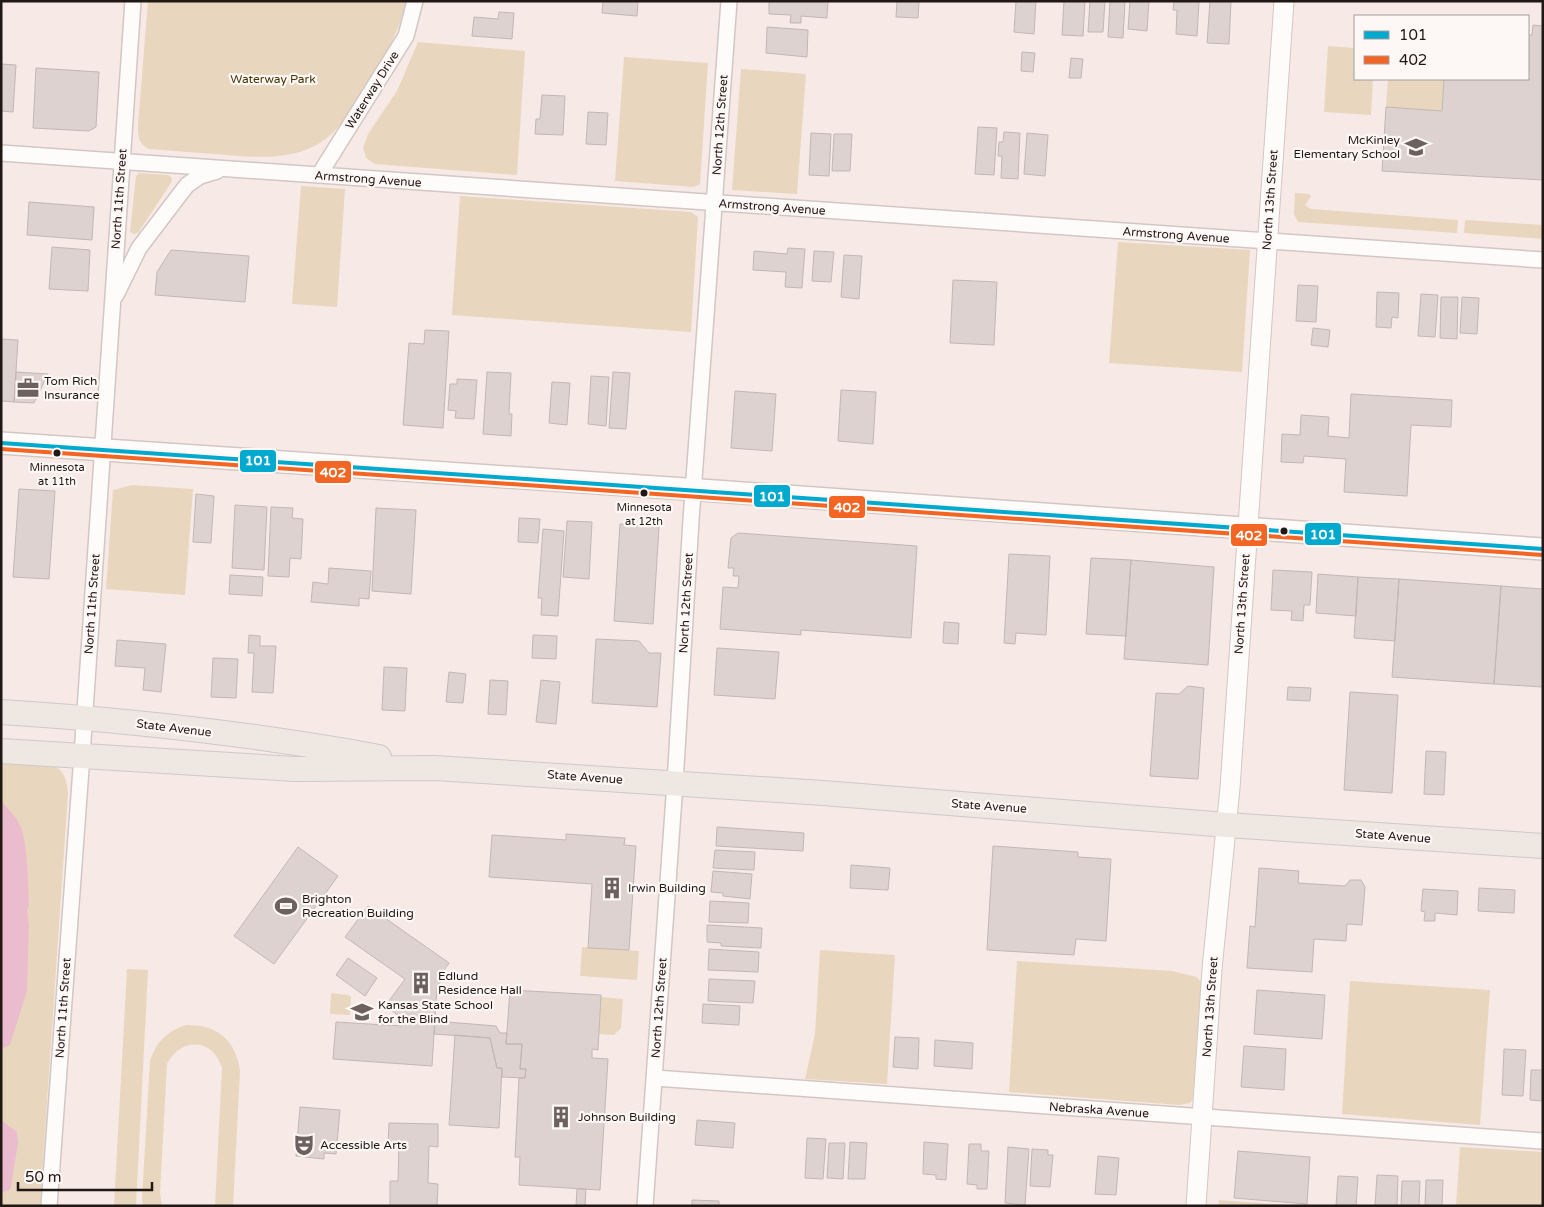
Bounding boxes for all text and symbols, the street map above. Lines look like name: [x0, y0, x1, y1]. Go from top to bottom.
legend: [1354, 15, 1529, 80]
text: 101: [1399, 26, 1427, 44]
street label: Waterway Drive: [342, 48, 402, 132]
text: 402: [1399, 51, 1427, 69]
park label: Waterway Park: [230, 72, 316, 86]
street label: North 12th Street: [710, 74, 731, 176]
place label: McKinley Elementary School: [1293, 133, 1401, 161]
school or university icon: McKinley Elementary School: [1403, 134, 1429, 160]
street label: North 11th Street: [109, 148, 130, 250]
street label: North 13th Street: [1260, 149, 1281, 251]
street label: Armstrong Avenue: [314, 168, 422, 190]
street label: Armstrong Avenue: [718, 196, 826, 218]
street label: Armstrong Avenue: [1122, 224, 1230, 246]
place label: Tom Rich Insurance: [44, 374, 100, 402]
office icon: Tom Rich Insurance: [15, 375, 41, 401]
marker: Minnesota at 11th: [52, 448, 62, 458]
line badge: 101: [239, 449, 277, 473]
text: 101: [245, 452, 271, 469]
line badge: 402: [314, 460, 352, 484]
place label: Minnesota at 11th: [29, 461, 85, 488]
text: 402: [320, 464, 346, 481]
line badge: 101: [753, 484, 791, 508]
marker: Minnesota at 12th: [639, 488, 649, 498]
text: 101: [759, 488, 785, 505]
line badge: 402: [828, 495, 866, 519]
text: 402: [834, 499, 860, 516]
place label: Minnesota at 12th: [616, 501, 672, 528]
line badge: 101: [1304, 522, 1342, 546]
line badge: 402: [1230, 523, 1268, 547]
unlabelled marker: [1279, 526, 1289, 536]
text: 101: [1310, 526, 1336, 543]
text: 402: [1236, 527, 1262, 544]
street label: North 12th Street: [676, 552, 696, 654]
street label: North 11th Street: [82, 553, 103, 655]
street label: North 13th Street: [1232, 553, 1253, 655]
street label: State Avenue: [136, 716, 213, 740]
street label: State Avenue: [547, 767, 623, 787]
street label: State Avenue: [951, 796, 1027, 816]
street label: State Avenue: [1355, 826, 1431, 846]
building icon: Irwin Building: [599, 875, 625, 901]
place label: Irwin Building: [628, 881, 706, 895]
place label: Brighton Recreation Building: [302, 892, 414, 920]
sports icon: Brighton Recreation Building: [273, 893, 299, 919]
street label: North 13th Street: [1200, 956, 1221, 1058]
street label: North 11th Street: [53, 957, 74, 1059]
street label: North 12th Street: [649, 957, 670, 1059]
place label: Edlund Residence Hall: [438, 969, 522, 997]
building icon: Edlund Residence Hall: [408, 970, 434, 996]
place label: Kansas State School for the Blind: [378, 998, 493, 1026]
school or university icon: Kansas State School for the Blind: [349, 999, 375, 1025]
street label: Nebraska Avenue: [1049, 1100, 1150, 1120]
building icon: Johnson Building: [548, 1104, 574, 1130]
place label: Johnson Building: [578, 1110, 676, 1124]
theatre icon: Accessible Arts: [291, 1132, 317, 1158]
place label: Accessible Arts: [320, 1138, 407, 1152]
scale bar: [18, 1160, 151, 1192]
text: 50 m: [25, 1168, 62, 1186]

